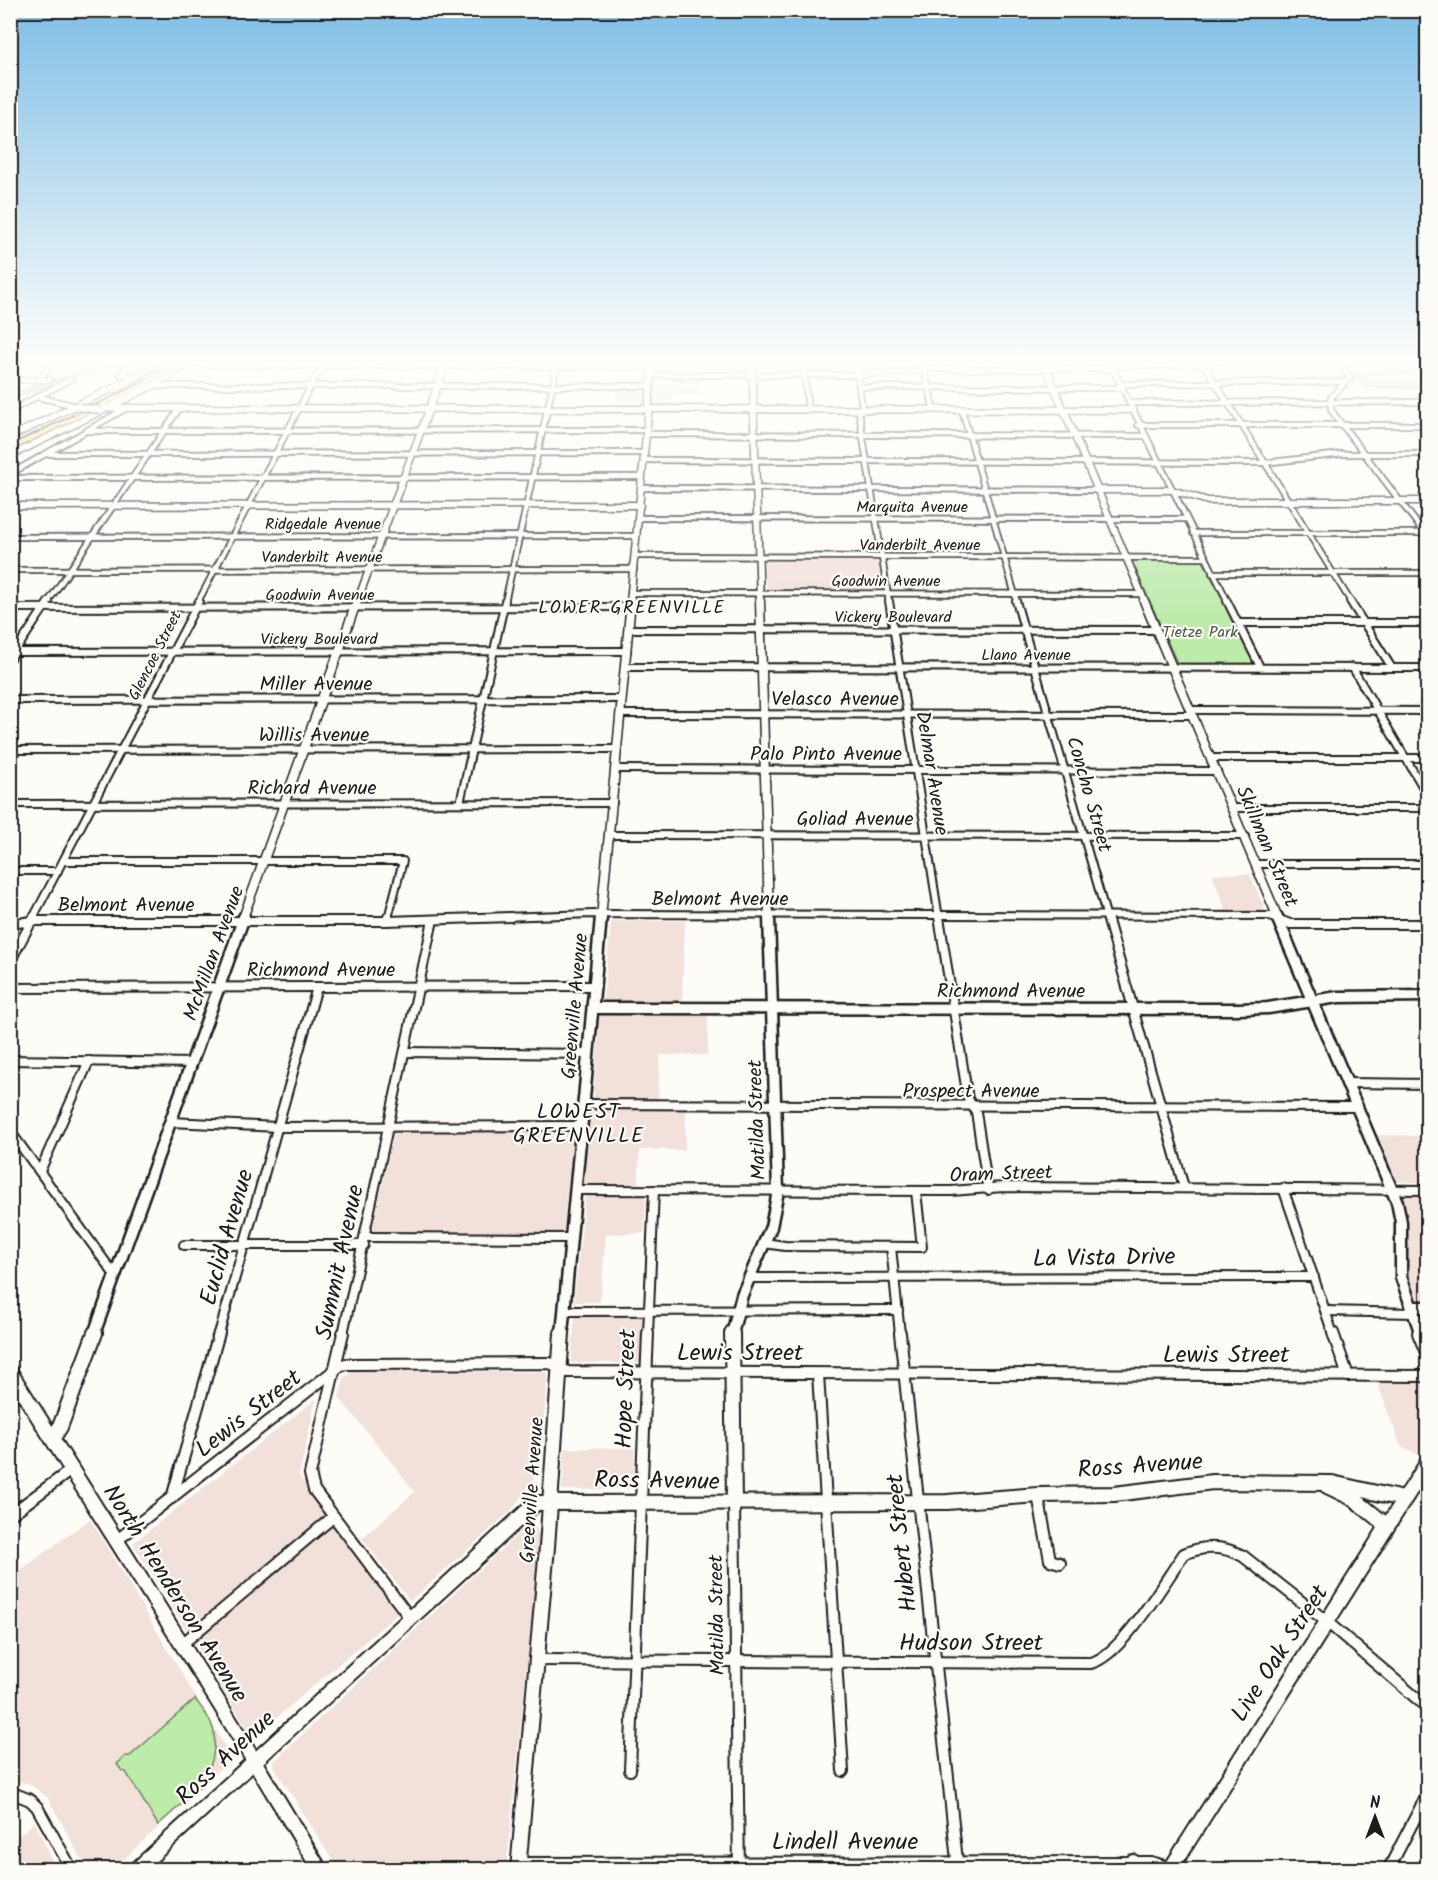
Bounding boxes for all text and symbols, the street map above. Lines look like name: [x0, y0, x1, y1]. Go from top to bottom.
street label: Marquita Avenue: [856, 495, 968, 520]
street label: Ridgedale Avenue: [265, 512, 381, 537]
street label: Vanderbilt Avenue: [860, 533, 980, 558]
street label: Vanderbilt Avenue: [262, 545, 382, 570]
street label: Goodwin Avenue: [832, 569, 940, 594]
street label: Goodwin Avenue: [266, 583, 374, 608]
district label: LOWER GREENVILLE: [538, 594, 726, 623]
street label: Vickery Boulevard: [834, 605, 953, 630]
street label: Glencoe Street: [122, 606, 189, 705]
park label: Tietze Park: [1162, 620, 1238, 645]
street label: Vickery Boulevard: [260, 627, 379, 652]
street label: Llano Avenue: [981, 643, 1071, 668]
street label: Miller Avenue: [260, 669, 372, 701]
street label: Velasco Avenue: [771, 684, 899, 716]
street label: Delmar Avenue: [905, 709, 957, 838]
street label: Willis Avenue: [259, 720, 369, 752]
street label: Concho Street: [1056, 733, 1120, 856]
street label: Palo Pinto Avenue: [750, 739, 902, 771]
street label: Richard Avenue: [248, 773, 376, 805]
street label: Skillman Street: [1226, 781, 1306, 913]
street label: Goliad Avenue: [796, 804, 914, 836]
street label: McMillan Avenue: [176, 882, 254, 1026]
street label: Belmont Avenue: [652, 884, 788, 916]
street label: Belmont Avenue: [58, 890, 194, 922]
street label: Greenville Avenue: [554, 932, 598, 1080]
street label: Richmond Avenue: [247, 955, 395, 987]
street label: Richmond Avenue: [937, 976, 1085, 1008]
street label: Matilda Street: [740, 1059, 776, 1181]
street label: Prospect Avenue: [902, 1076, 1040, 1108]
district label: LOWEST GREENVILLE: [513, 1096, 645, 1153]
street label: Oram Street: [949, 1157, 1053, 1193]
street label: Euclid Avenue: [189, 1165, 266, 1310]
street label: Summit Avenue: [305, 1181, 376, 1344]
street label: La Vista Drive: [1032, 1238, 1176, 1279]
street label: Hope Street: [605, 1328, 648, 1450]
street label: Lewis Street: [677, 1334, 804, 1373]
street label: Lewis Street: [1163, 1336, 1290, 1375]
street label: Lewis Street: [187, 1359, 311, 1468]
street label: Greenville Avenue: [512, 1416, 554, 1564]
street label: Ross Avenue: [1076, 1443, 1204, 1490]
street label: Ross Avenue: [594, 1461, 720, 1502]
street label: Hubert Street: [876, 1471, 929, 1614]
street label: North Henderson Avenue: [92, 1477, 258, 1711]
street label: Matilda Street: [701, 1554, 735, 1676]
street label: Live Oak Street: [1221, 1577, 1340, 1730]
street label: Hudson Street: [899, 1624, 1044, 1663]
street label: Ross Avenue: [167, 1701, 285, 1815]
north arrow: [1345, 1787, 1405, 1847]
text: N: [1370, 1791, 1380, 1816]
street label: Lindell Avenue: [772, 1823, 918, 1862]

